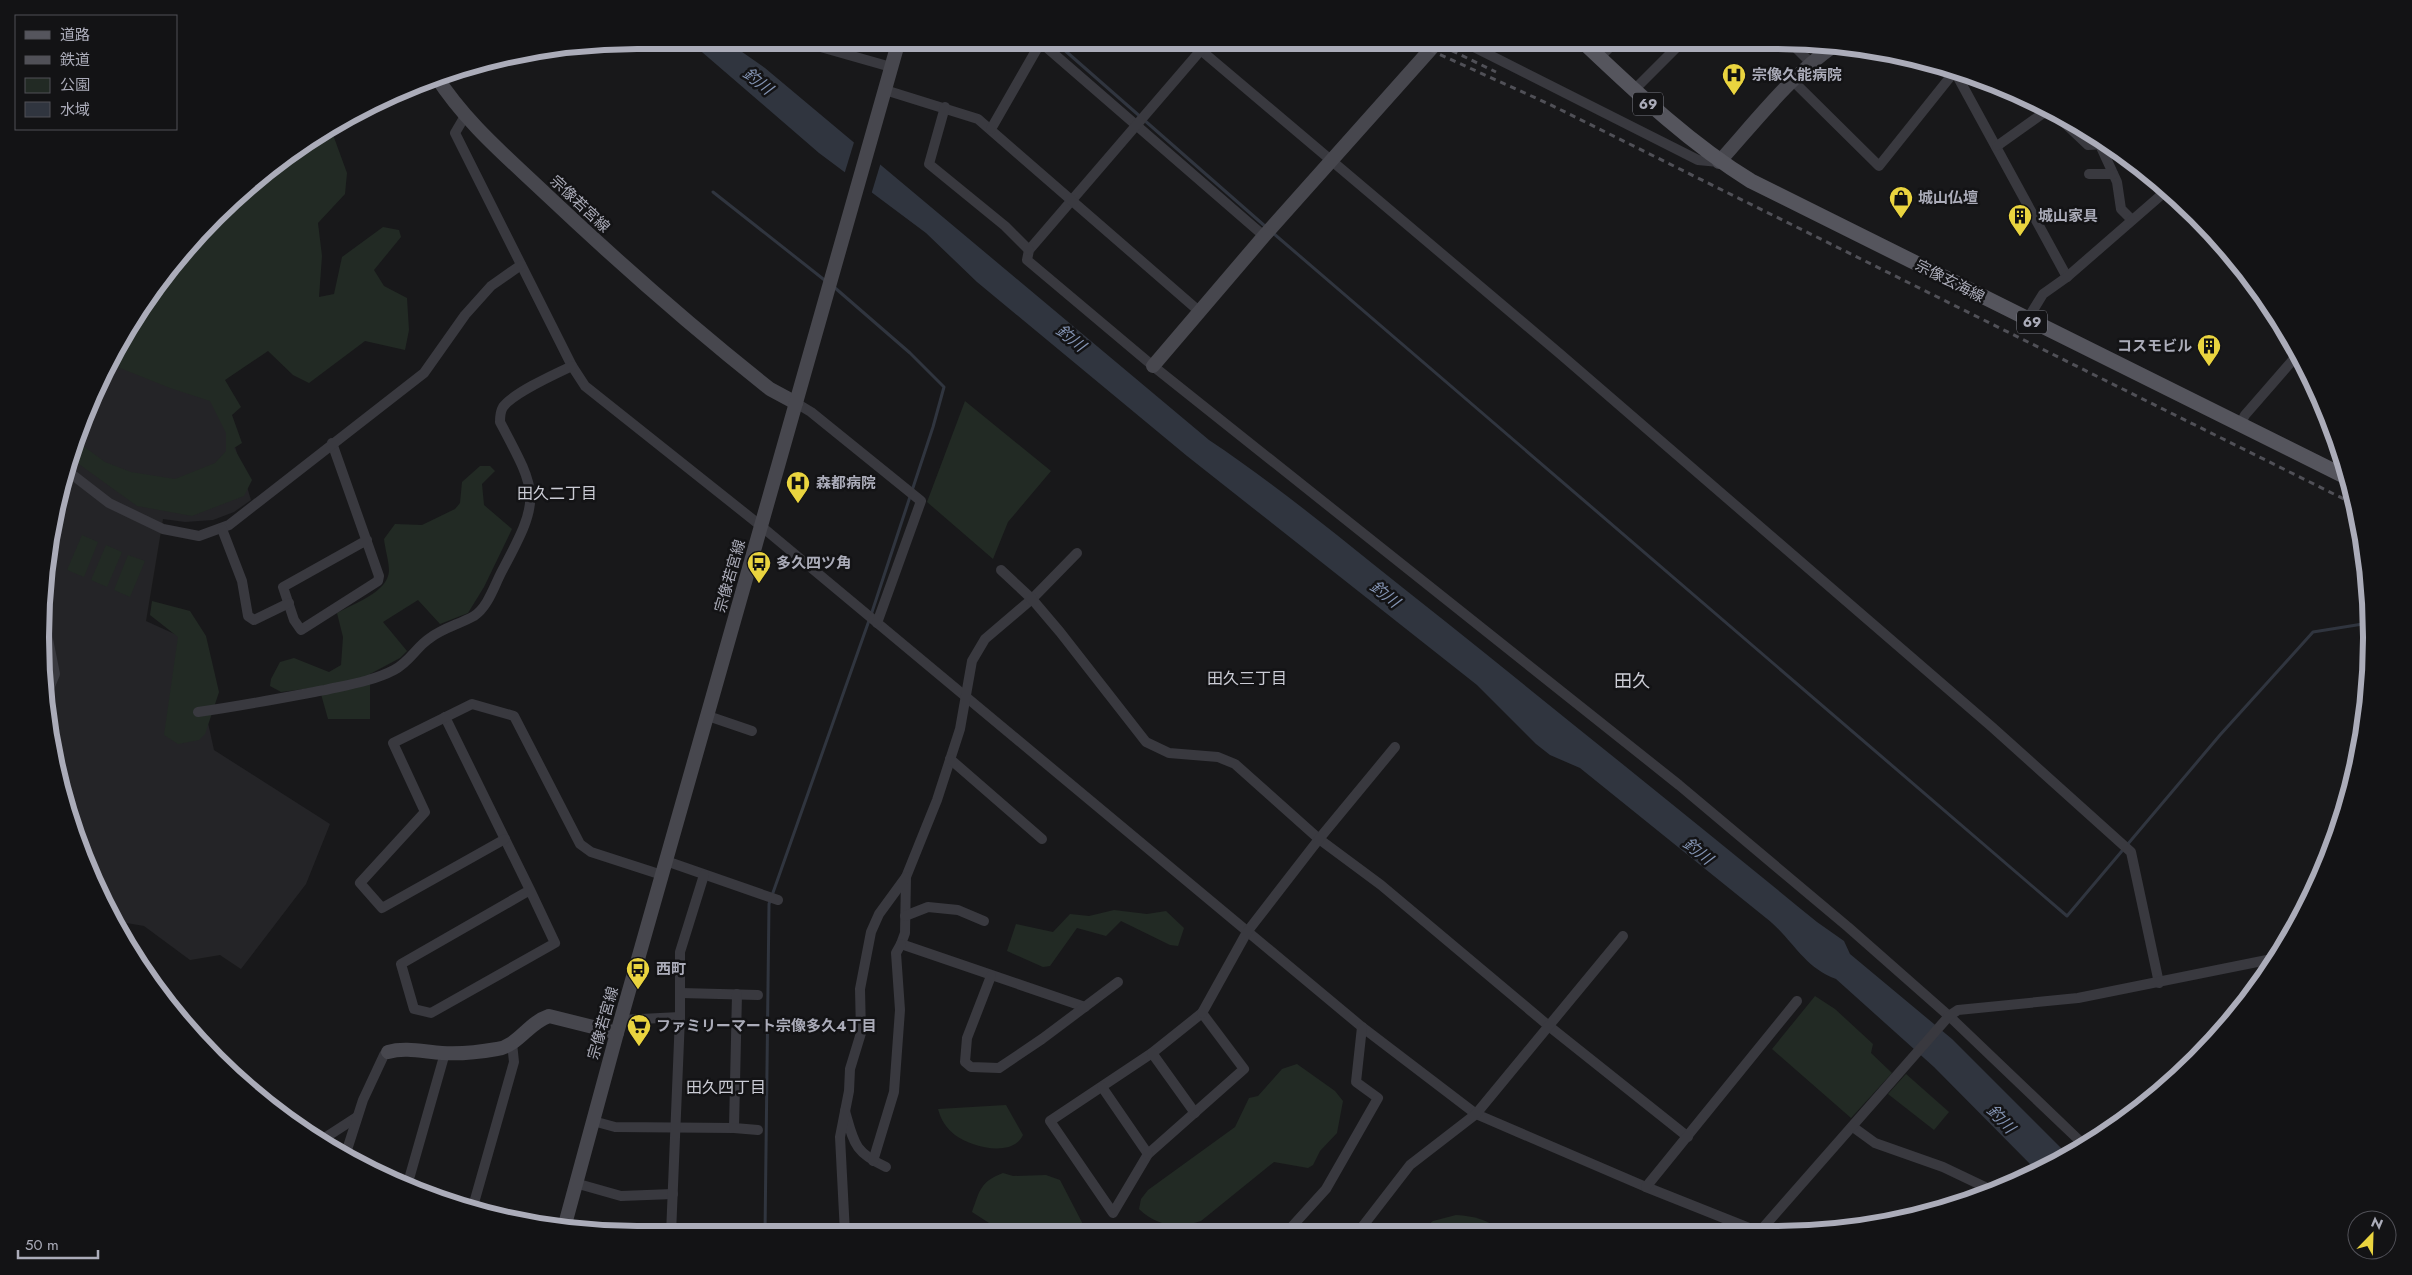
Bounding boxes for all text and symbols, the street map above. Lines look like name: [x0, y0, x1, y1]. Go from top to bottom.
legend: [15, 15, 178, 130]
text: 道路: [60, 24, 90, 46]
text: 鉄道: [60, 49, 90, 71]
water label: 釣川: [738, 62, 779, 101]
hospital icon: 宗像久能病院: [1721, 62, 1747, 96]
place label: 宗像久能病院: [1752, 64, 1842, 86]
text: 公園: [60, 74, 90, 96]
road number: 69: [1633, 92, 1663, 116]
text: 水域: [60, 99, 90, 121]
street label: 宗像若宮線: [545, 170, 615, 238]
shop icon: 城山仏壇: [1888, 185, 1914, 219]
place label: 城山仏壇: [1918, 187, 1978, 209]
building icon: 城山家具: [2007, 203, 2033, 237]
place label: 城山家具: [2038, 205, 2098, 227]
street label: 宗像玄海線: [1912, 254, 1988, 308]
road number: 69: [2017, 311, 2047, 334]
water label: 釣川: [1051, 319, 1092, 358]
building icon: コスモビル: [2196, 333, 2222, 367]
place label: コスモビル: [2117, 335, 2192, 357]
hospital icon: 森都病院: [785, 470, 811, 504]
place label: 森都病院: [816, 472, 876, 494]
district label: 田久二丁目: [517, 482, 597, 505]
street label: 宗像若宮線: [709, 537, 751, 615]
bus stop icon: 多久四ツ角: [746, 550, 772, 584]
place label: 多久四ツ角: [776, 552, 851, 574]
water label: 釣川: [1365, 575, 1406, 614]
district label: 田久三丁目: [1207, 667, 1287, 690]
district label: 田久: [1614, 668, 1650, 694]
water label: 釣川: [1678, 832, 1719, 871]
bus stop icon: 西町: [625, 956, 651, 990]
place label: 西町: [656, 958, 686, 980]
street label: 宗像若宮線: [582, 984, 624, 1062]
supermarket icon: ファミリーマート宗像多久4丁目: [626, 1013, 652, 1047]
place label: ファミリーマート宗像多久4丁目: [656, 1015, 876, 1037]
district label: 田久四丁目: [686, 1076, 766, 1099]
water label: 釣川: [1982, 1099, 2022, 1140]
north arrow: [2347, 1210, 2397, 1260]
text: N: [2368, 1212, 2386, 1234]
scale bar: [18, 1228, 98, 1260]
text: 50 m: [25, 1234, 59, 1256]

